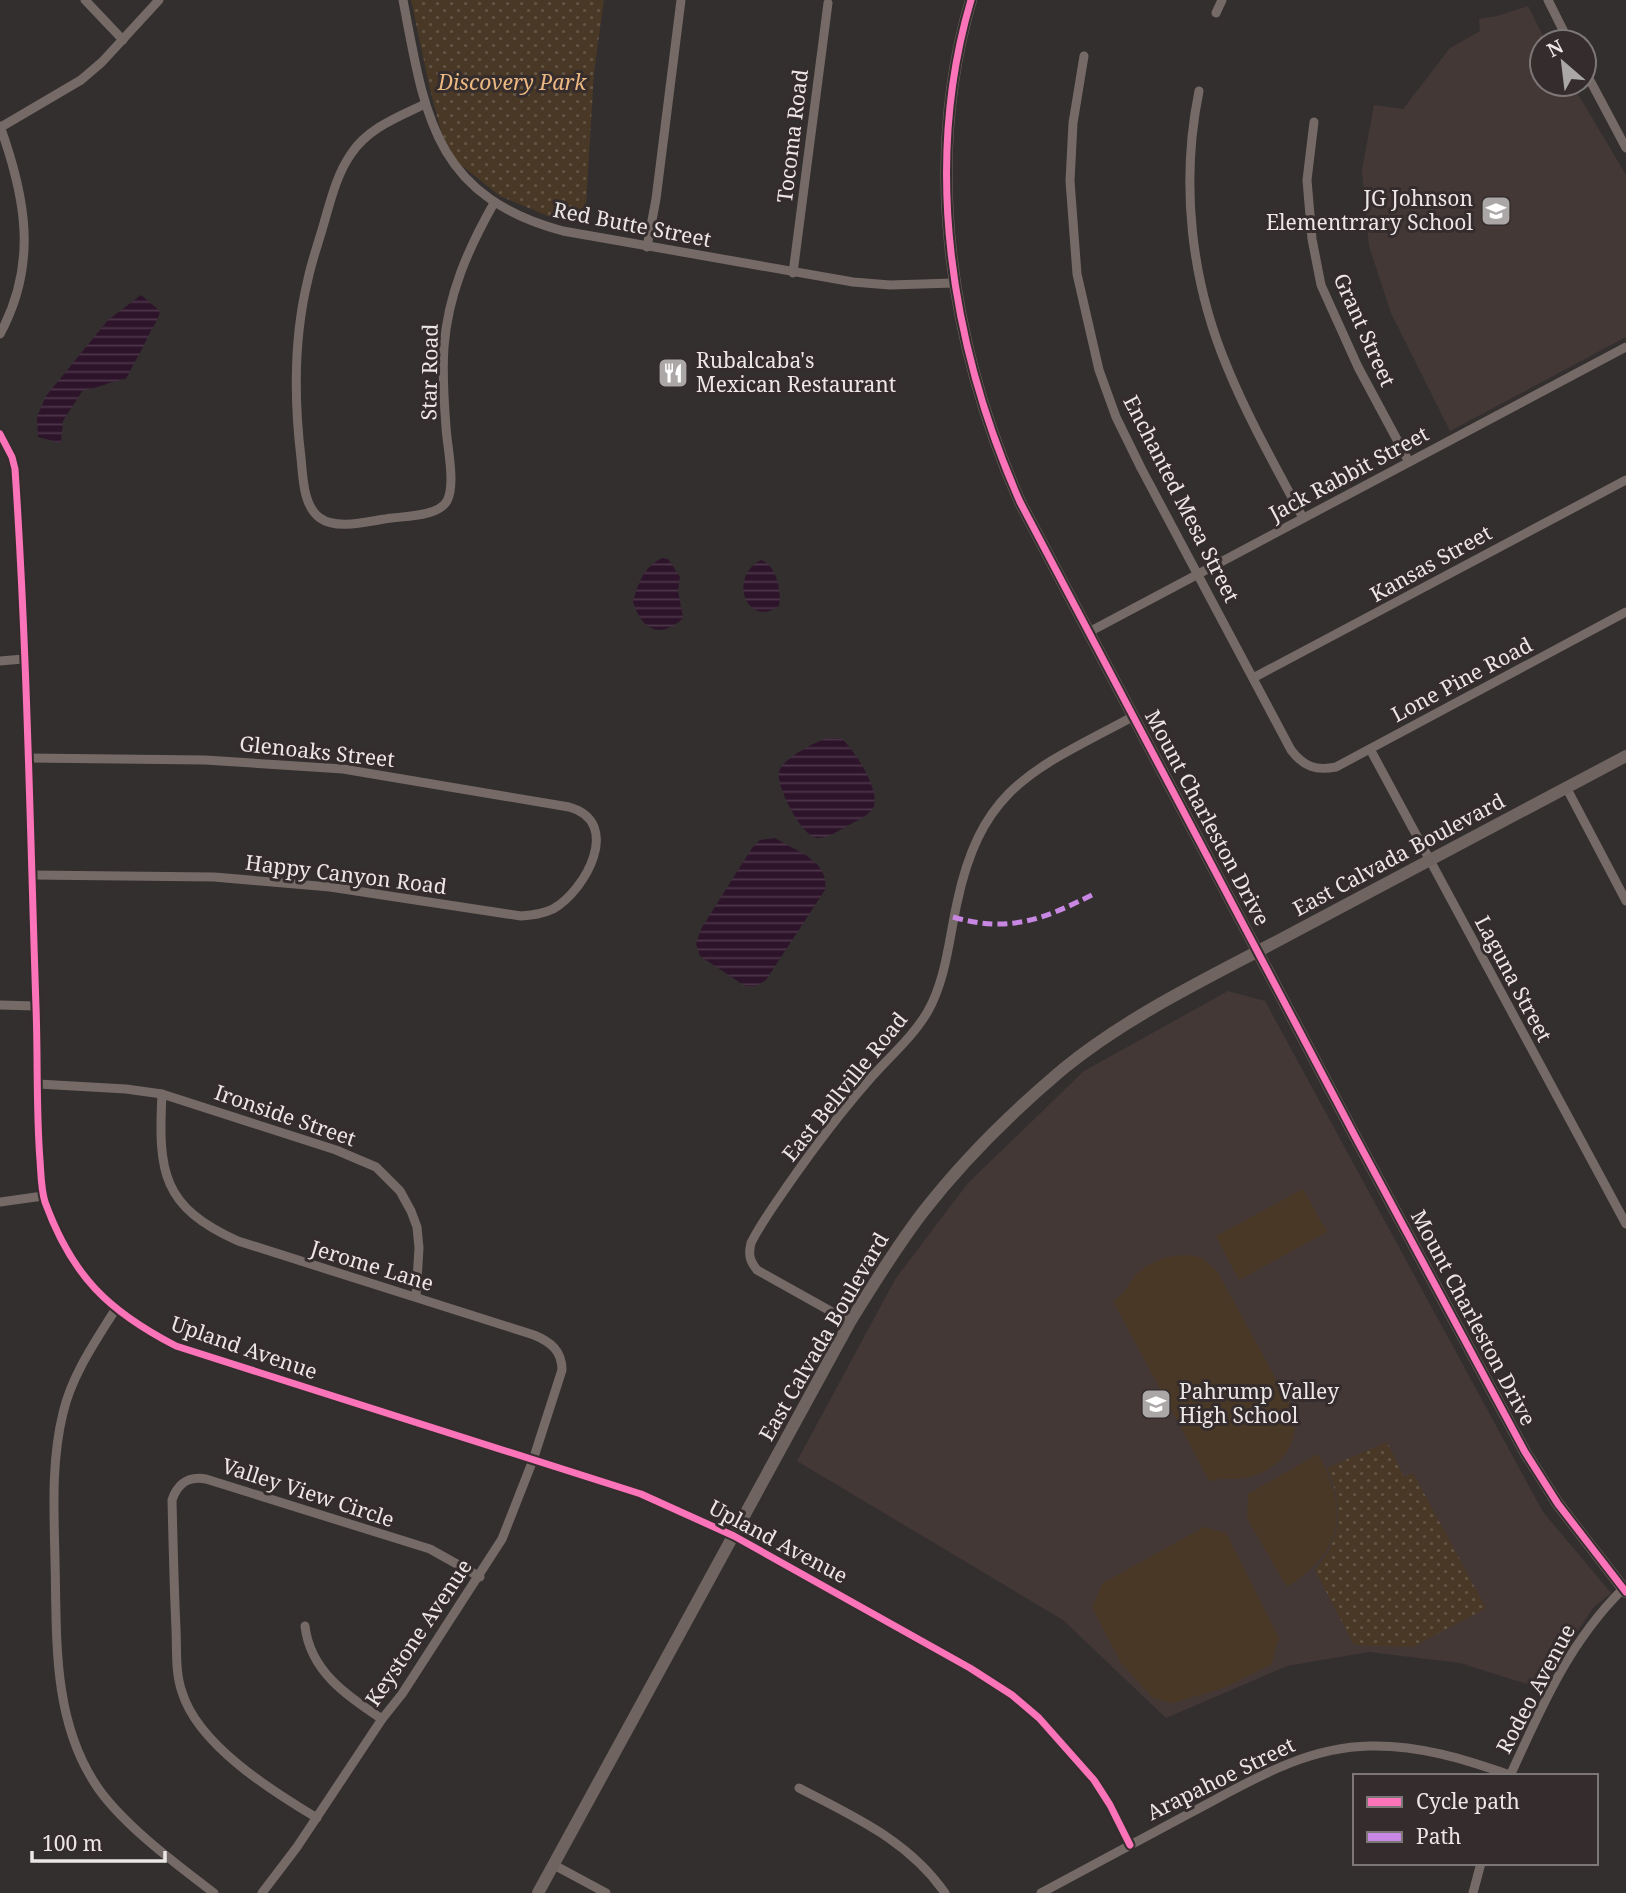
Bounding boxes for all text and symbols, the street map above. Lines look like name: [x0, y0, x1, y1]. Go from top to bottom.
north arrow: [1528, 28, 1598, 98]
text: N: [1542, 33, 1568, 63]
park label: Discovery Park: [437, 68, 587, 96]
street label: Tocoma Road: [770, 68, 814, 204]
place label: JG Johnson Elementrrary School: [1266, 184, 1473, 236]
school or university icon: JG Johnson Elementrrary School: [1479, 194, 1513, 228]
street label: Red Butte Street: [551, 195, 714, 253]
street label: Grant Street: [1327, 269, 1402, 391]
street label: Star Road: [414, 323, 444, 421]
place label: Rubalcaba's Mexican Restaurant: [696, 346, 896, 398]
restaurant icon: Rubalcaba's Mexican Restaurant: [656, 356, 690, 390]
street label: Enchanted Mesa Street: [1117, 390, 1246, 607]
street label: Jack Rabbit Street: [1263, 419, 1433, 527]
street label: Kansas Street: [1365, 518, 1496, 608]
street label: Lone Pine Road: [1386, 630, 1537, 728]
street label: Mount Charleston Drive: [1139, 705, 1277, 930]
street label: Glenoaks Street: [238, 729, 396, 773]
street label: East Calvada Boulevard: [1288, 786, 1510, 922]
street label: Happy Canyon Road: [244, 848, 448, 900]
street label: Laguna Street: [1469, 911, 1559, 1046]
street label: East Bellville Road: [775, 1006, 913, 1167]
street label: Ironside Street: [211, 1078, 360, 1152]
street label: Mount Charleston Drive: [1405, 1205, 1543, 1430]
street label: East Calvada Boulevard: [752, 1227, 894, 1446]
street label: Jerome Lane: [307, 1233, 437, 1297]
street label: Upland Avenue: [167, 1309, 321, 1385]
place label: Pahrump Valley High School: [1179, 1377, 1339, 1429]
school or university icon: Pahrump Valley High School: [1139, 1387, 1173, 1421]
street label: Valley View Circle: [219, 1451, 398, 1533]
street label: Upland Avenue: [704, 1493, 853, 1589]
street label: Keystone Avenue: [359, 1553, 478, 1711]
street label: Rodeo Avenue: [1489, 1619, 1581, 1758]
street label: Arapahoe Street: [1142, 1730, 1299, 1826]
legend: [1353, 1774, 1598, 1865]
text: Cycle path: [1416, 1787, 1520, 1815]
scale bar: [32, 1820, 164, 1864]
text: Path: [1416, 1822, 1461, 1850]
text: 100 m: [42, 1829, 103, 1857]

